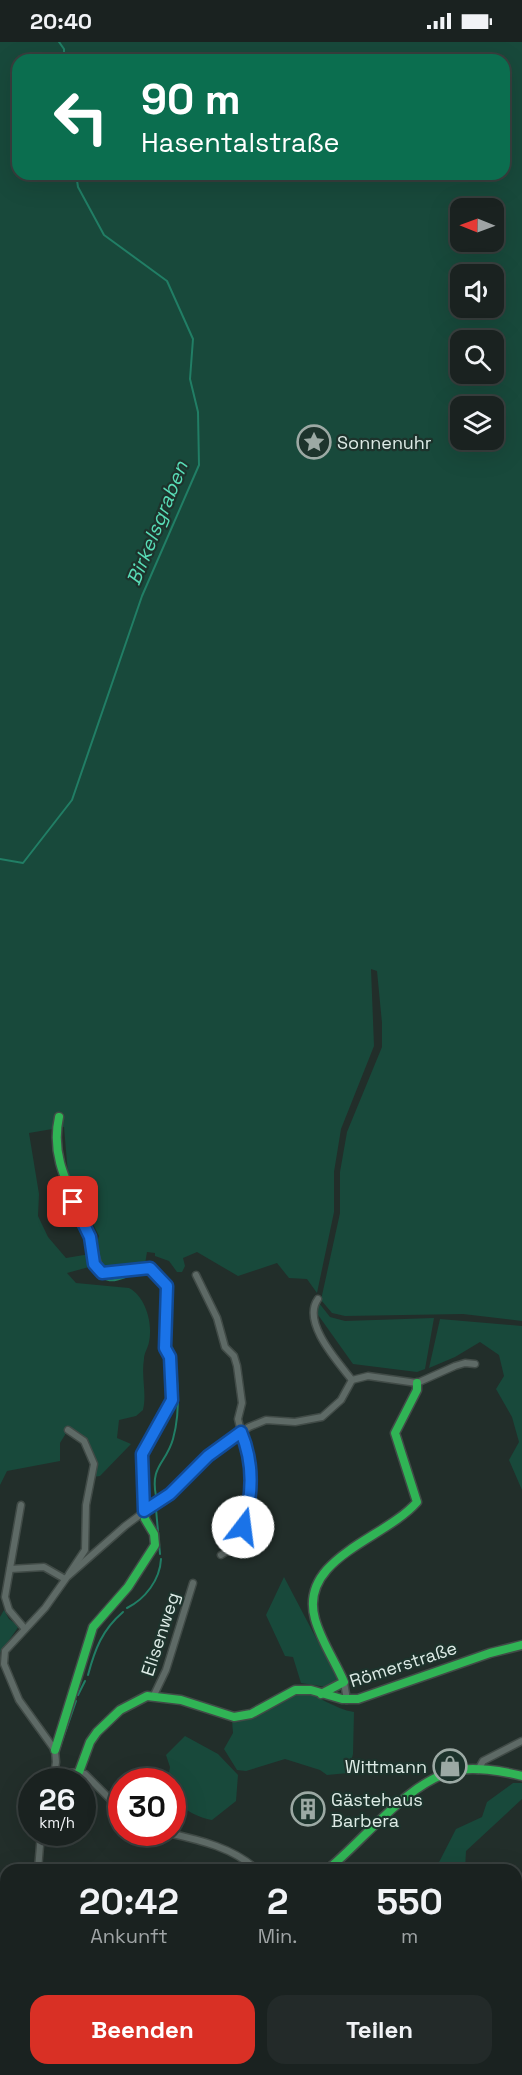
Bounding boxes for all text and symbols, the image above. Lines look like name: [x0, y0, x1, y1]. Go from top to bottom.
text: 20:40: [30, 7, 92, 35]
text: 90 m: [141, 73, 241, 126]
icon: left: [42, 78, 120, 156]
text: Hasentalstraße: [141, 125, 340, 160]
north arrow: [450, 198, 504, 252]
map controls: [450, 198, 504, 450]
button: sound: [450, 264, 504, 318]
button: search: [450, 330, 504, 384]
button: layers: [450, 396, 504, 450]
place icon: Sonnenuhr: [296, 424, 332, 460]
place label: Sonnenuhr: [337, 431, 432, 454]
water label: Birkelsgraben: [120, 456, 194, 589]
pin: [47, 1176, 98, 1227]
icon: arrive: [56, 1185, 89, 1218]
position arrow: [211, 1495, 275, 1559]
street label: Elisenweg: [136, 1589, 184, 1679]
street label: Römerstraße: [346, 1636, 460, 1692]
shop icon: Wittmann: [432, 1748, 468, 1784]
place label: Wittmann: [345, 1755, 427, 1778]
speed limit sign: 30: [108, 1768, 186, 1846]
text: 26: [39, 1780, 75, 1819]
place label: Gästehaus Barbera: [331, 1788, 423, 1832]
building icon: Gästehaus Barbera: [290, 1791, 326, 1827]
text: km/h: [39, 1813, 75, 1832]
text: 20:42: [79, 1879, 179, 1925]
text: 2: [267, 1879, 288, 1925]
text: 550: [376, 1879, 443, 1925]
text: Ankunft: [90, 1923, 168, 1949]
text: Min.: [258, 1923, 297, 1949]
text: m: [401, 1923, 418, 1949]
button: Beenden: [30, 1995, 255, 2064]
button: Teilen: [267, 1995, 492, 2064]

